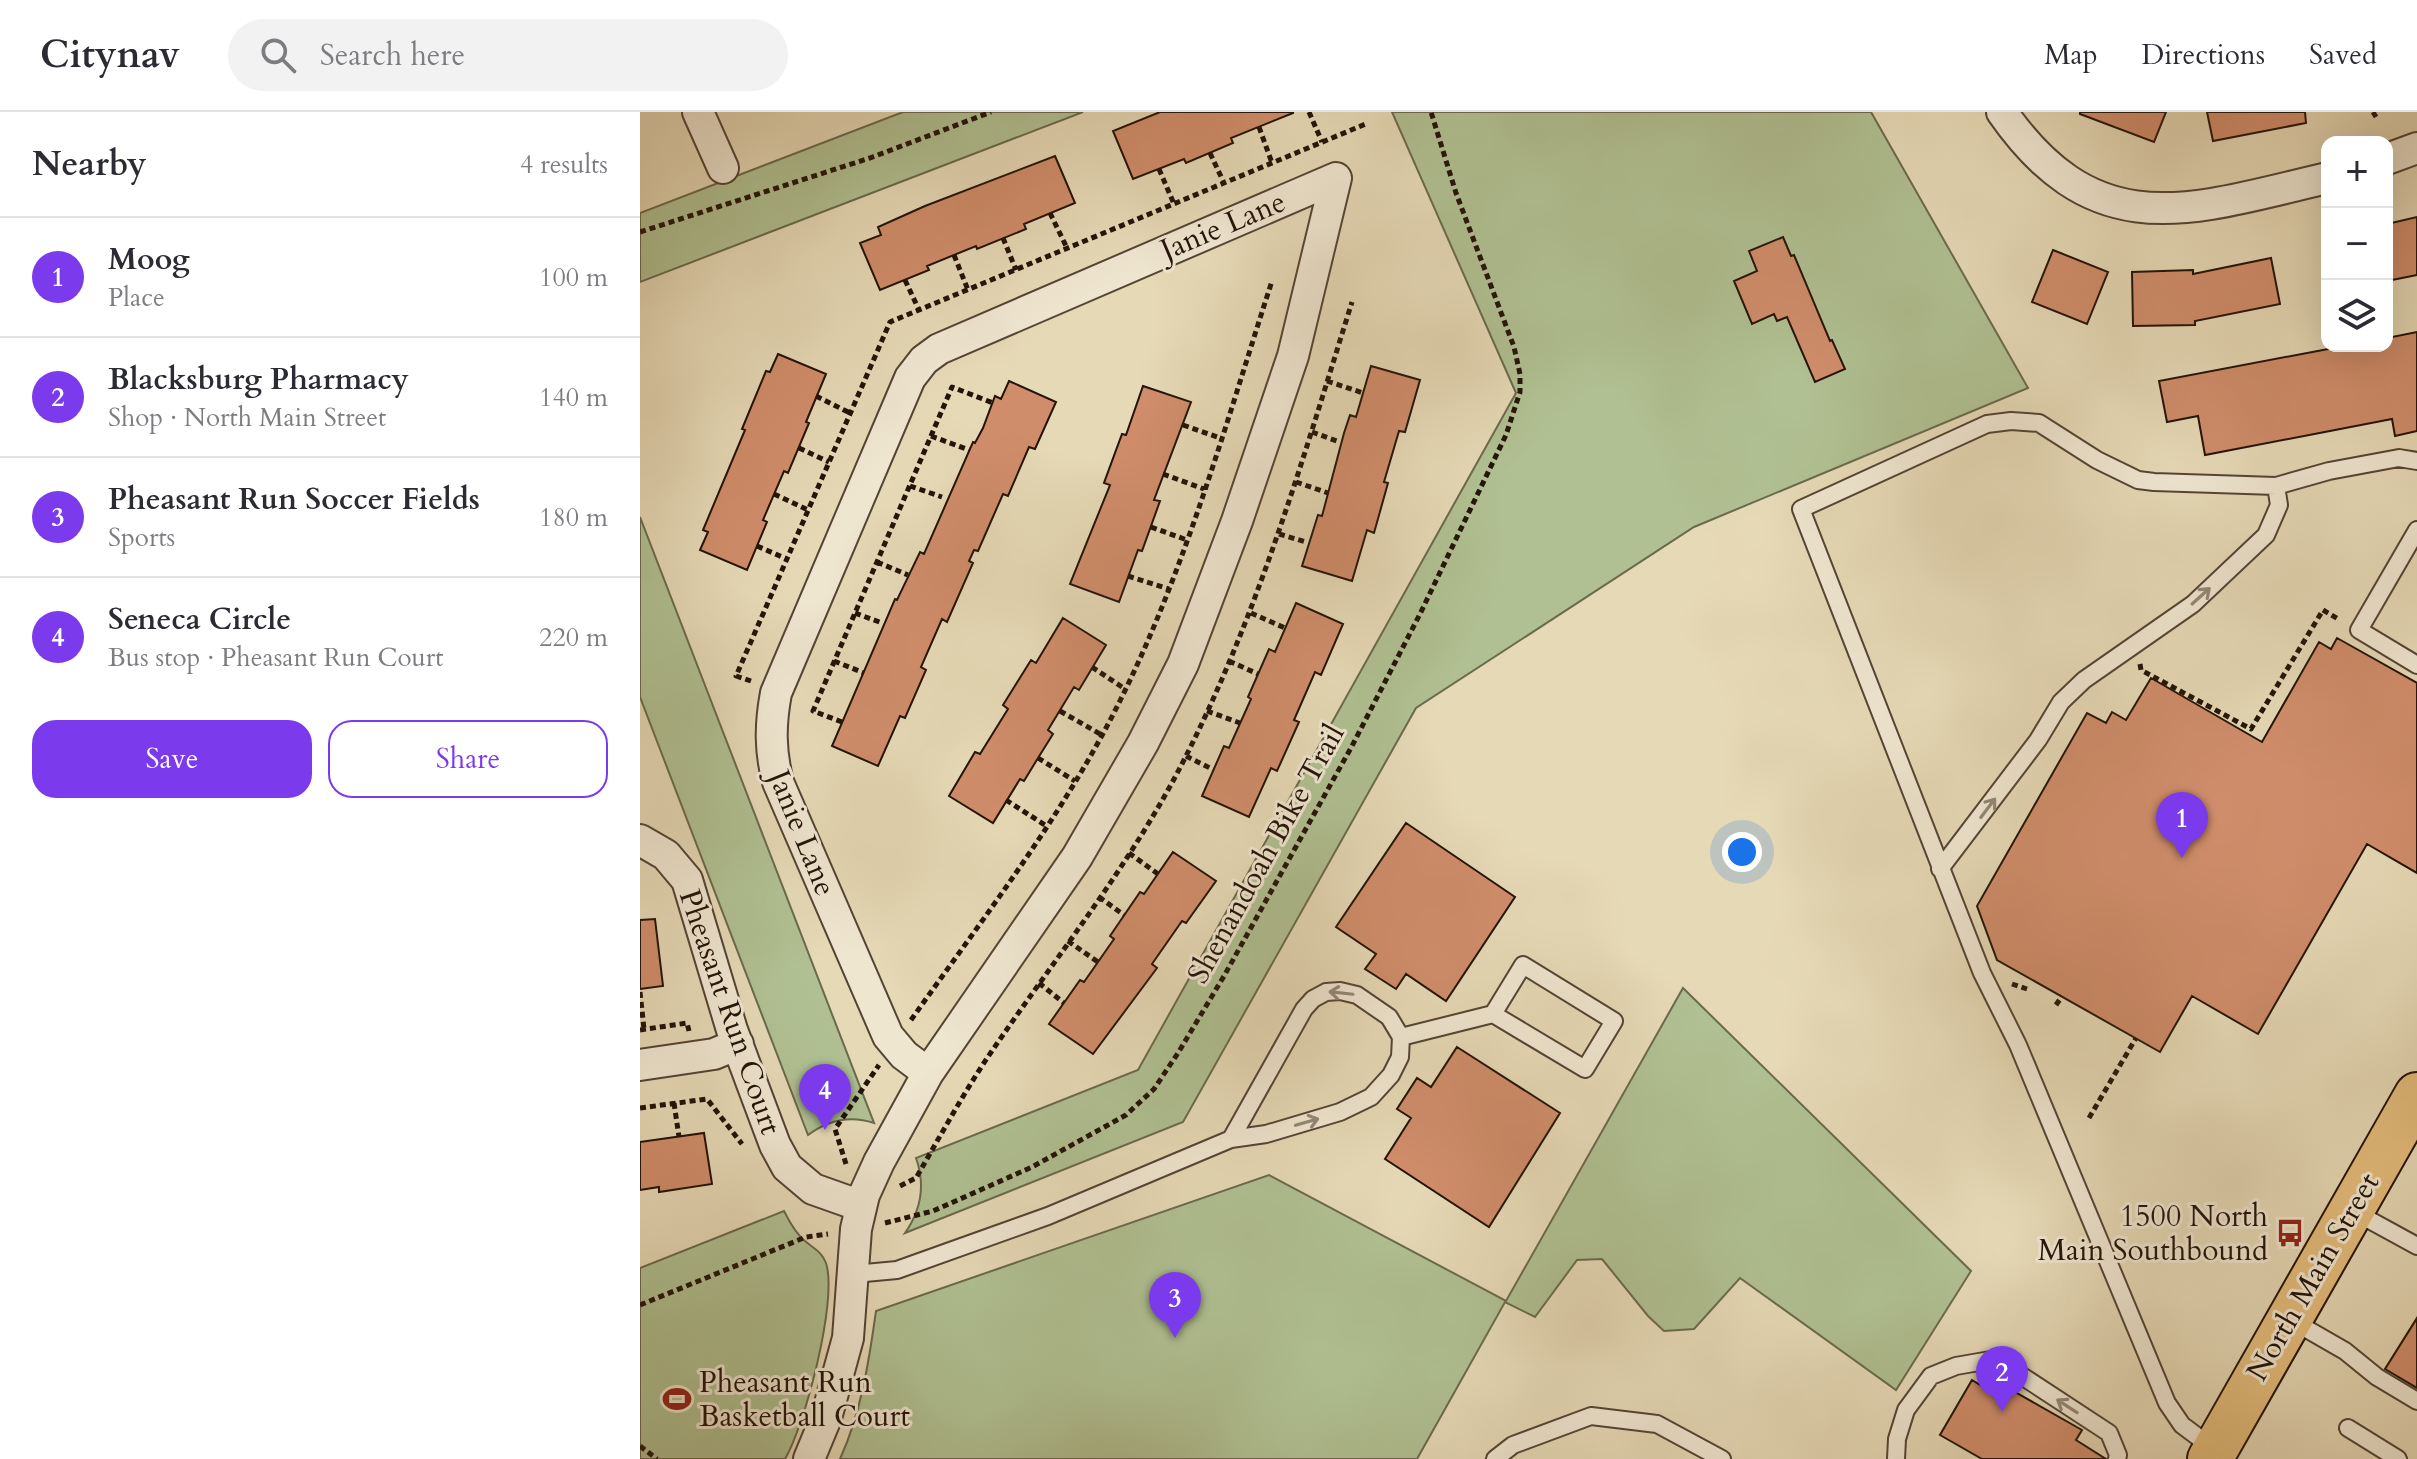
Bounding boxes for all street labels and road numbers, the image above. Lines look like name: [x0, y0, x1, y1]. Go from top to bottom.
street label: Janie Lane: [1151, 181, 1292, 272]
street label: Shenandoah Bike Trail: [1178, 717, 1355, 991]
street label: Janie Lane: [757, 760, 846, 902]
street label: Pheasant Run Court: [669, 884, 791, 1141]
street label: North Main Street: [2237, 1165, 2389, 1388]

